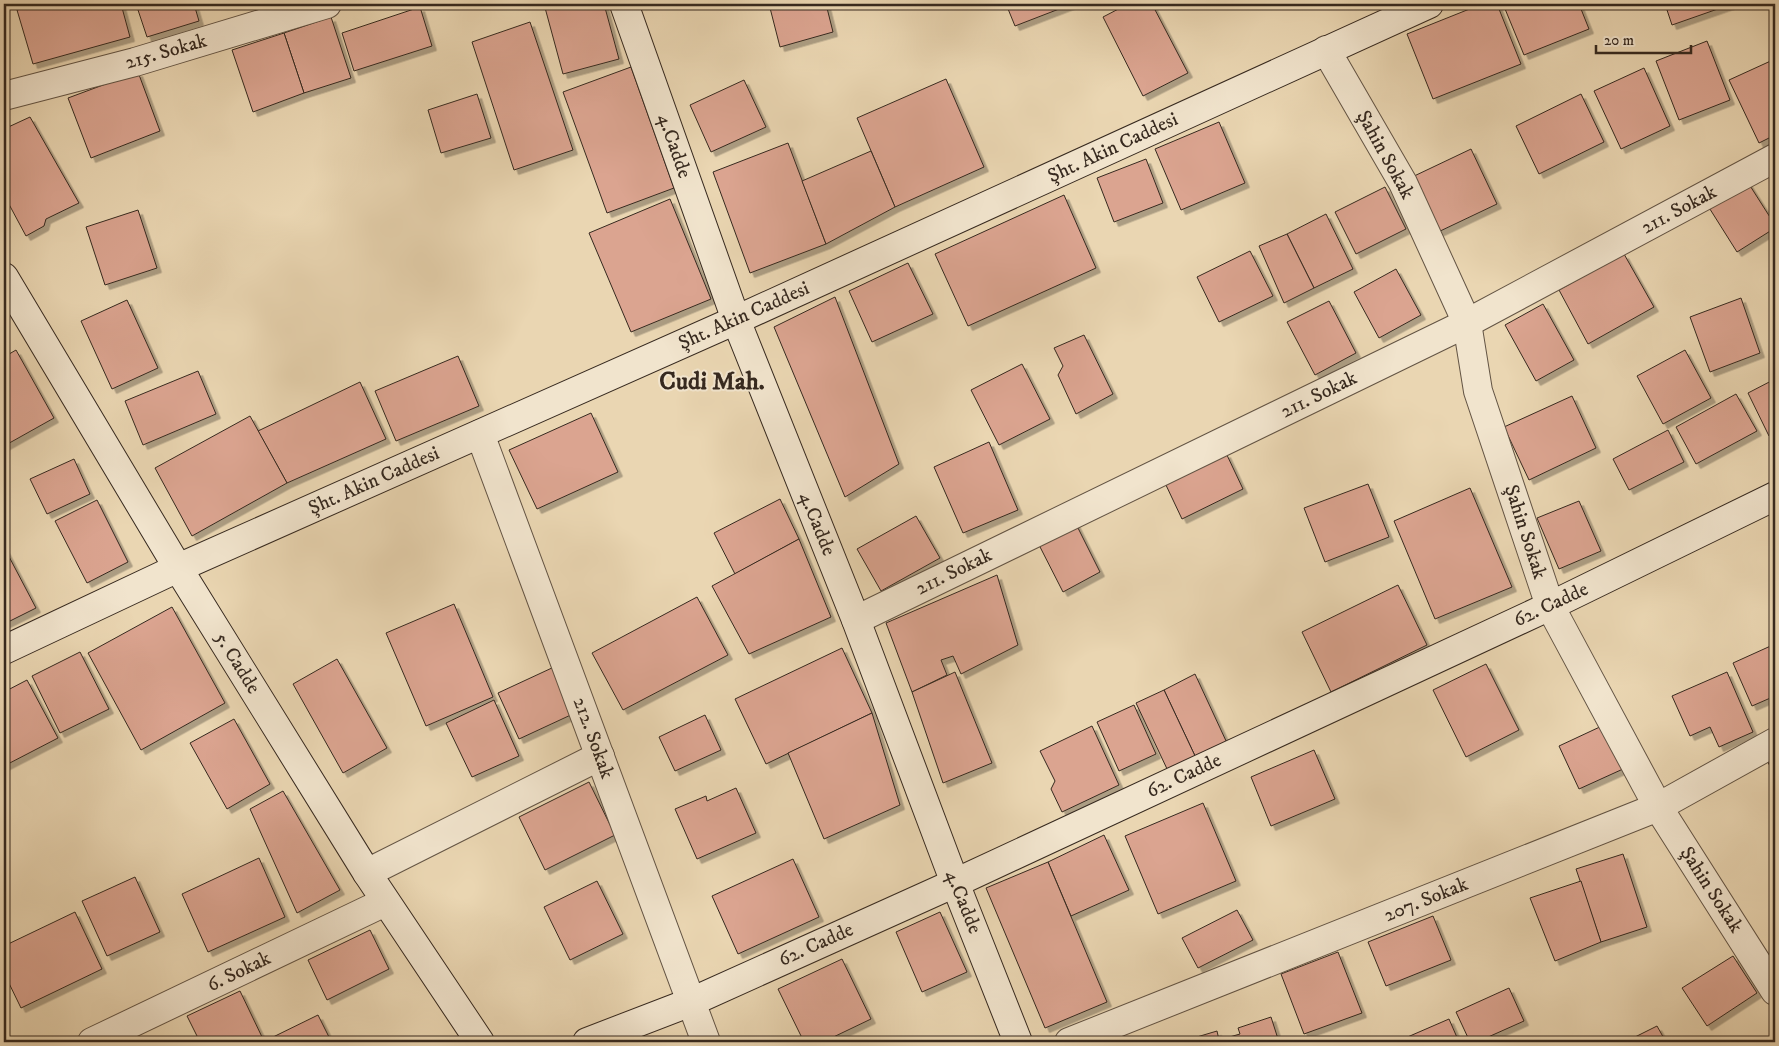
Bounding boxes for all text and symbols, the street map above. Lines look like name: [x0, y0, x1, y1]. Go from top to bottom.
scale bar: [1596, 22, 1692, 54]
street label: 215. Sokak: [122, 28, 210, 76]
text: 20 m: [1604, 31, 1634, 50]
street label: Şahin Sokak: [1350, 106, 1420, 204]
street label: Şht. Akin Caddesi: [1044, 107, 1182, 189]
street label: 4.Cadde: [651, 110, 697, 182]
street label: 211. Sokak: [1637, 180, 1721, 240]
street label: Şht. Akin Caddesi: [675, 276, 813, 356]
district label: Cudi Mah.: [659, 366, 765, 397]
street label: 211. Sokak: [1277, 366, 1361, 424]
street label: Şht. Akin Caddesi: [305, 441, 443, 521]
street label: Şahin Sokak: [1498, 482, 1552, 582]
street label: 4.Cadde: [793, 488, 841, 560]
street label: 211. Sokak: [912, 543, 996, 601]
street label: 62. Cadde: [1510, 577, 1592, 633]
street label: 5. Cadde: [208, 627, 266, 699]
street label: 212. Sokak: [567, 694, 619, 782]
street label: 62. Cadde: [1143, 748, 1225, 804]
street label: Şahin Sokak: [1674, 842, 1748, 938]
street label: 4.Cadde: [939, 866, 987, 938]
street label: 207. Sokak: [1380, 872, 1472, 928]
street label: 62. Cadde: [775, 917, 857, 973]
street label: 6. Sokak: [203, 946, 275, 998]

